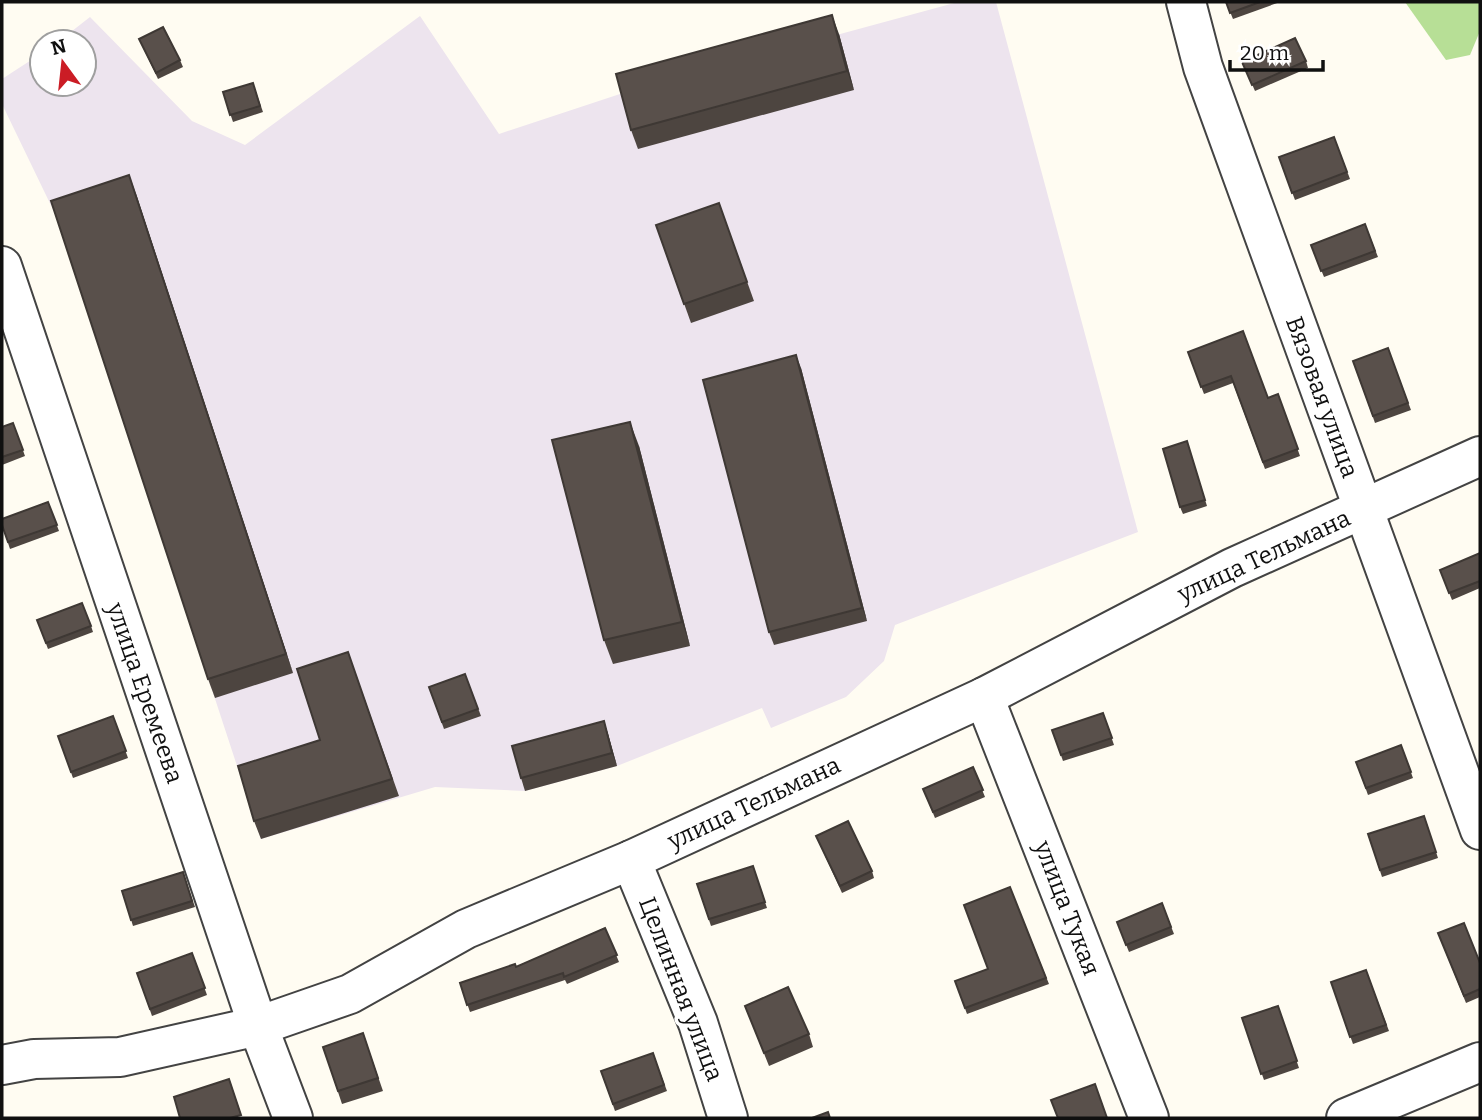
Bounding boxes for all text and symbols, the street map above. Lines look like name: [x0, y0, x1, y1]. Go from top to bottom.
north arrow: [28, 28, 98, 98]
scale bar: [1230, 28, 1323, 72]
text: N: [49, 34, 69, 60]
text: 20 m: [1240, 40, 1289, 66]
street label: Вязовая улица: [1280, 313, 1364, 481]
street label: улица Тельмана: [1172, 504, 1355, 609]
street label: улица Еремеева: [101, 598, 189, 787]
street label: улица Тельмана: [662, 751, 845, 856]
street label: улица Тукая: [1028, 836, 1105, 979]
street label: Целинная улица: [633, 893, 729, 1085]

